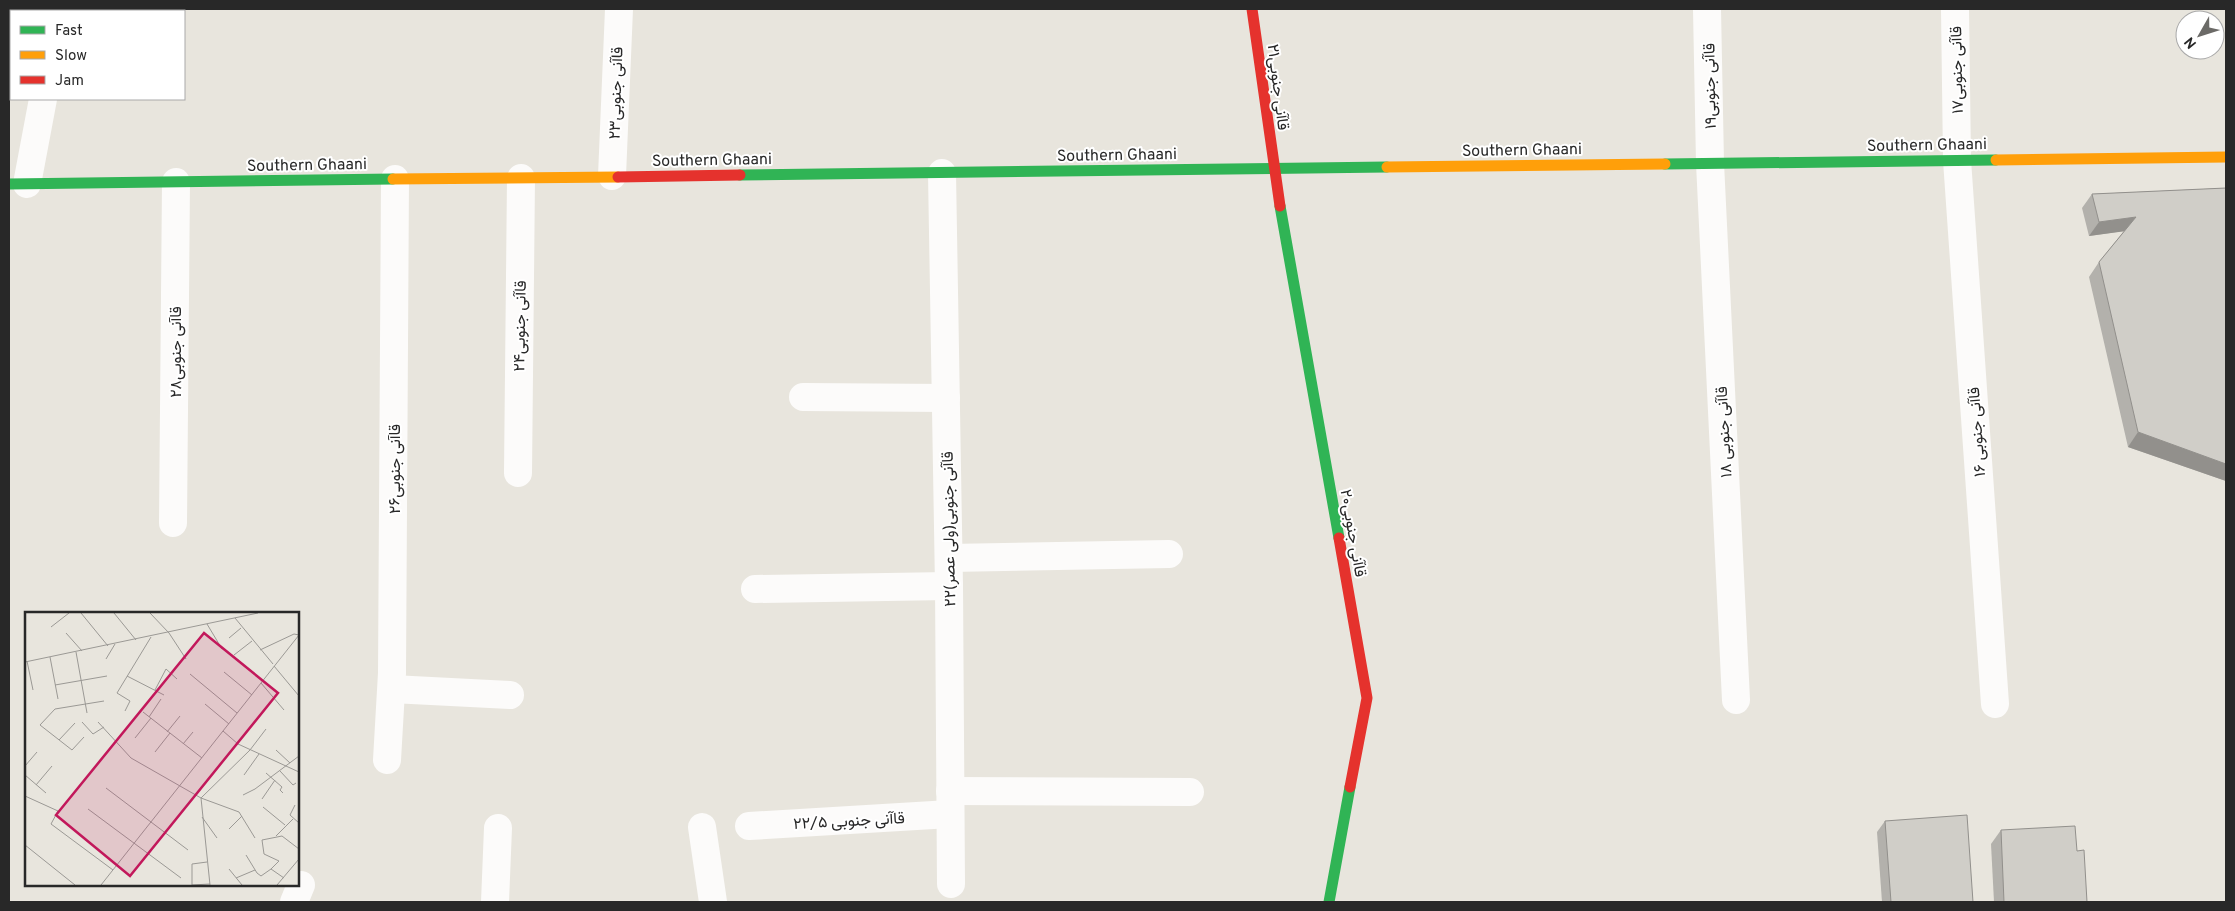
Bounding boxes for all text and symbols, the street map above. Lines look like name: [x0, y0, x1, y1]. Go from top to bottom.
legend: [10, 10, 185, 100]
north arrow: [2175, 10, 2225, 60]
text: Fast: [55, 22, 83, 41]
street label: قاآنی جنوبی۱۷: [1947, 26, 1969, 114]
text: N: [2181, 33, 2201, 51]
street label: قاآنی جنوبی۲۱: [1262, 43, 1292, 132]
street label: قاآنی جنوبی۱۹: [1700, 43, 1722, 129]
street label: قاآنی جنوبی۲۳: [605, 46, 629, 140]
text: Slow: [55, 47, 87, 66]
text: Jam: [55, 72, 84, 91]
street label: Southern Ghaani: [1867, 135, 1987, 157]
street label: Southern Ghaani: [1462, 140, 1582, 162]
street label: Southern Ghaani: [1057, 145, 1177, 167]
street label: Southern Ghaani: [652, 150, 772, 172]
street label: Southern Ghaani: [247, 155, 367, 177]
street label: ۲۴قاآنی جنوبی: [510, 280, 532, 372]
street label: ۲۸قاآنی جنوبی: [167, 306, 187, 398]
street label: قاآنی جنوبی ۱۸: [1713, 386, 1737, 478]
street label: قاآنی جنوبی ۱۶: [1965, 386, 1991, 477]
street label: ۲۶قاآنی جنوبی: [386, 424, 406, 514]
street label: ۲۲قاآنی جنوبی(ولی عصر): [939, 451, 961, 607]
street label: ۲۰قاآنی جنوبی: [1334, 488, 1370, 579]
inset map: [25, 612, 299, 886]
street label: قاآنی جنوبی ۲۲/۵: [793, 809, 905, 835]

